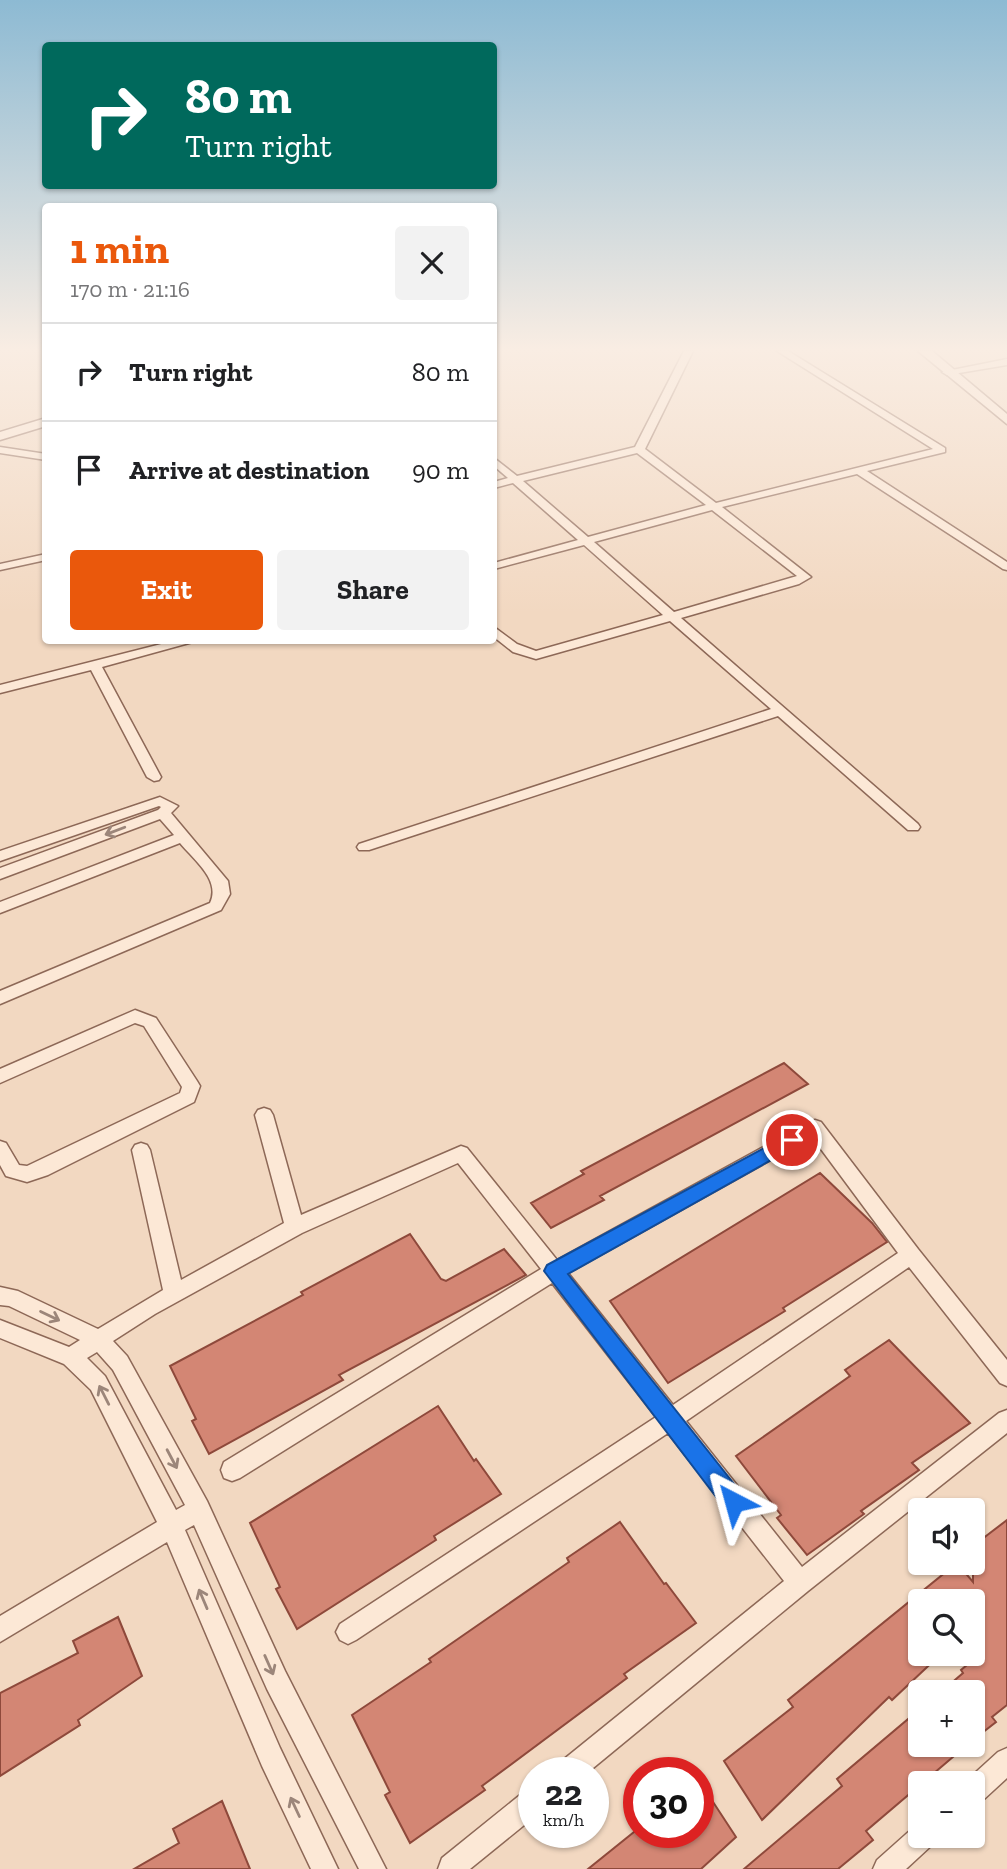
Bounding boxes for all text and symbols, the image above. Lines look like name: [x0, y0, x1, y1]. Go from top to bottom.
text: 80 m: [185, 67, 292, 126]
icon: right: [70, 70, 161, 161]
text: Turn right: [185, 127, 332, 165]
text: 1 min: [70, 223, 169, 274]
button: close: [395, 226, 469, 300]
text: 170 m · 21:16: [70, 275, 190, 303]
icon: right: [70, 353, 108, 391]
text: Turn right: [129, 356, 252, 388]
text: 80 m: [412, 356, 469, 388]
icon: arrive: [70, 451, 108, 489]
text: Arrive at destination: [129, 454, 369, 486]
text: 90 m: [412, 454, 469, 486]
button: Exit: [70, 550, 263, 630]
button: Share: [277, 550, 469, 630]
one-way arrow: [105, 825, 127, 838]
pin: [762, 1110, 822, 1170]
icon: arrive: [773, 1121, 811, 1159]
one-way arrow: [39, 1309, 60, 1323]
one-way arrow: [97, 1385, 111, 1406]
one-way arrow: [166, 1448, 179, 1469]
position arrow: [697, 1465, 771, 1539]
map controls: [908, 1498, 985, 1848]
button: sound: [908, 1498, 985, 1575]
one-way arrow: [196, 1589, 209, 1611]
button: search: [908, 1589, 985, 1666]
one-way arrow: [263, 1654, 276, 1675]
button: +: [908, 1680, 985, 1757]
speed limit sign: 30: [623, 1757, 714, 1848]
button: −: [908, 1771, 985, 1848]
text: 22: [545, 1772, 582, 1814]
one-way arrow: [288, 1797, 302, 1818]
text: km/h: [543, 1809, 584, 1831]

